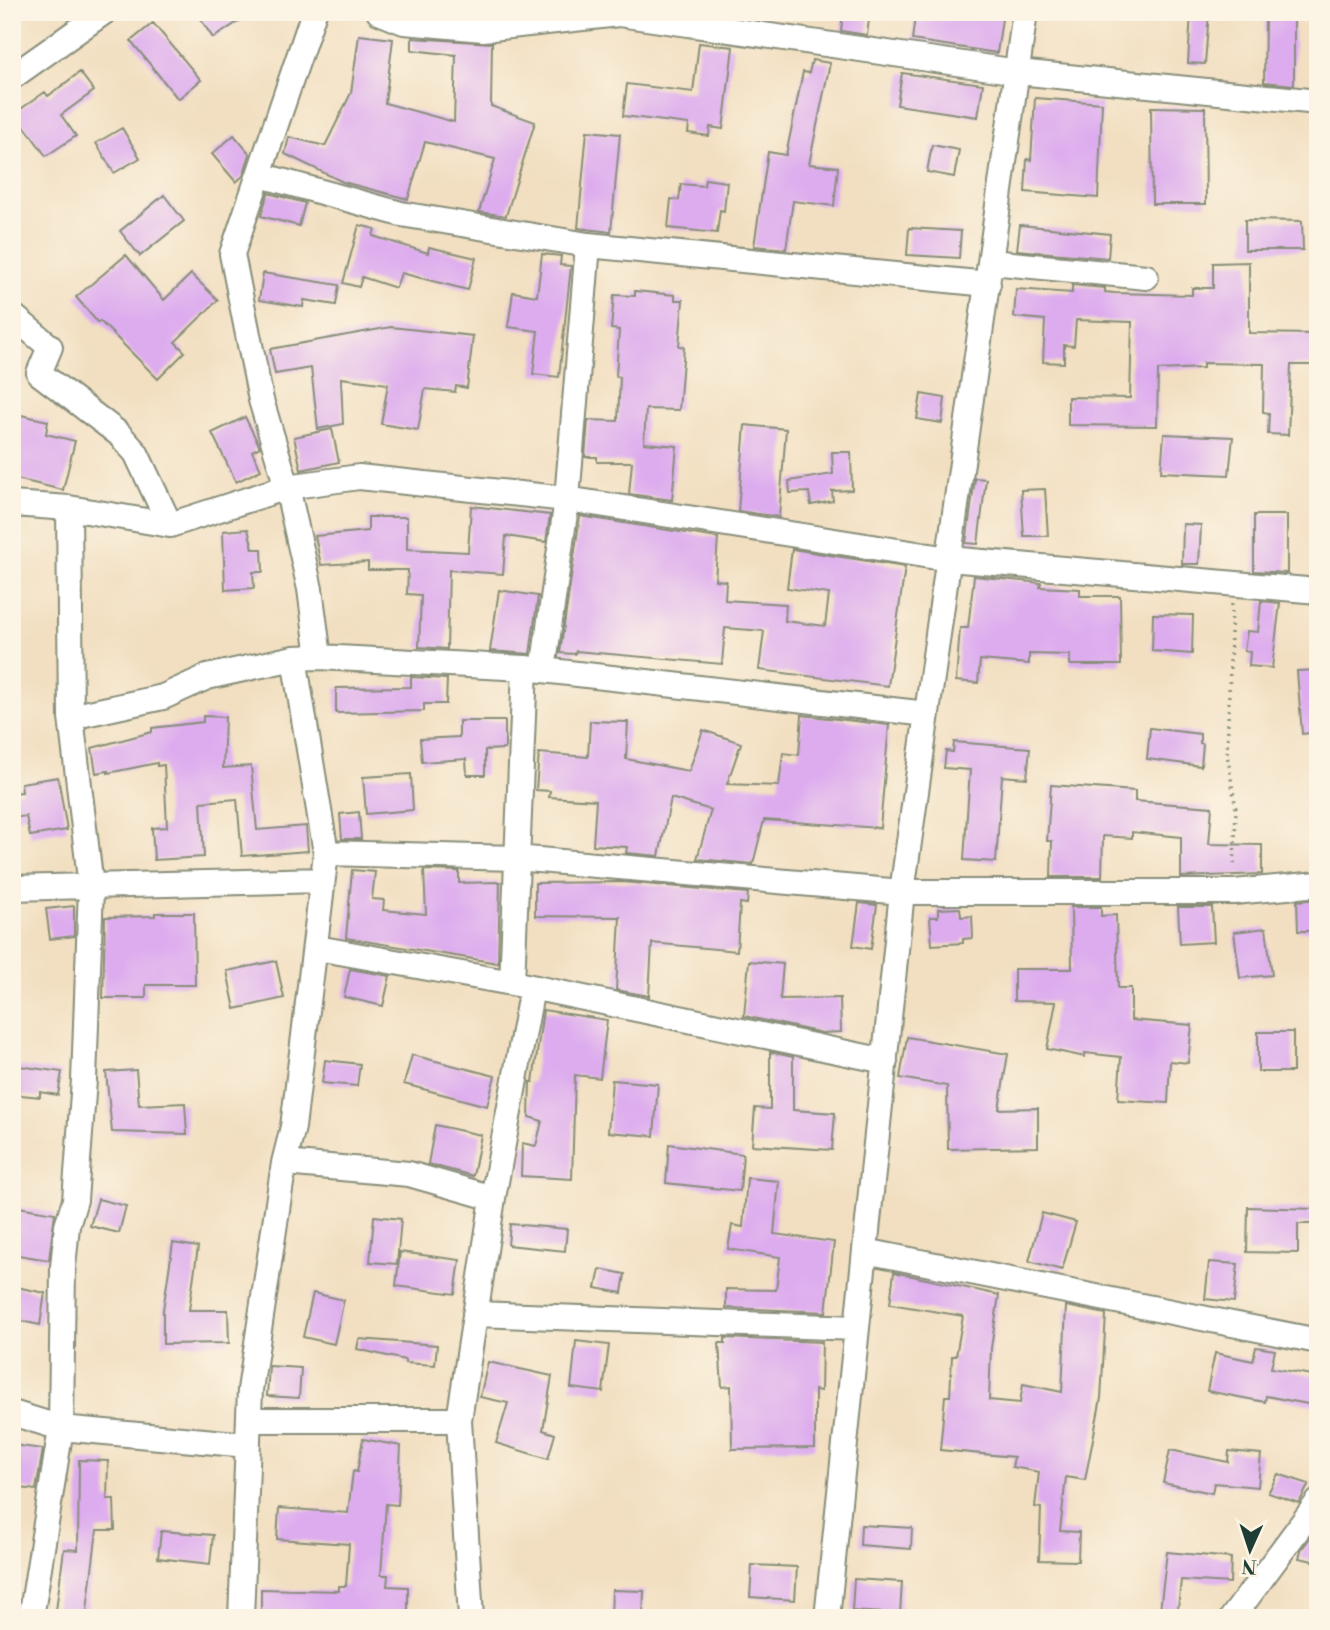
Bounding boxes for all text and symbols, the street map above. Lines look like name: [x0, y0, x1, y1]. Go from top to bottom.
north arrow: [1214, 1514, 1284, 1584]
text: N: [1241, 1554, 1257, 1578]

